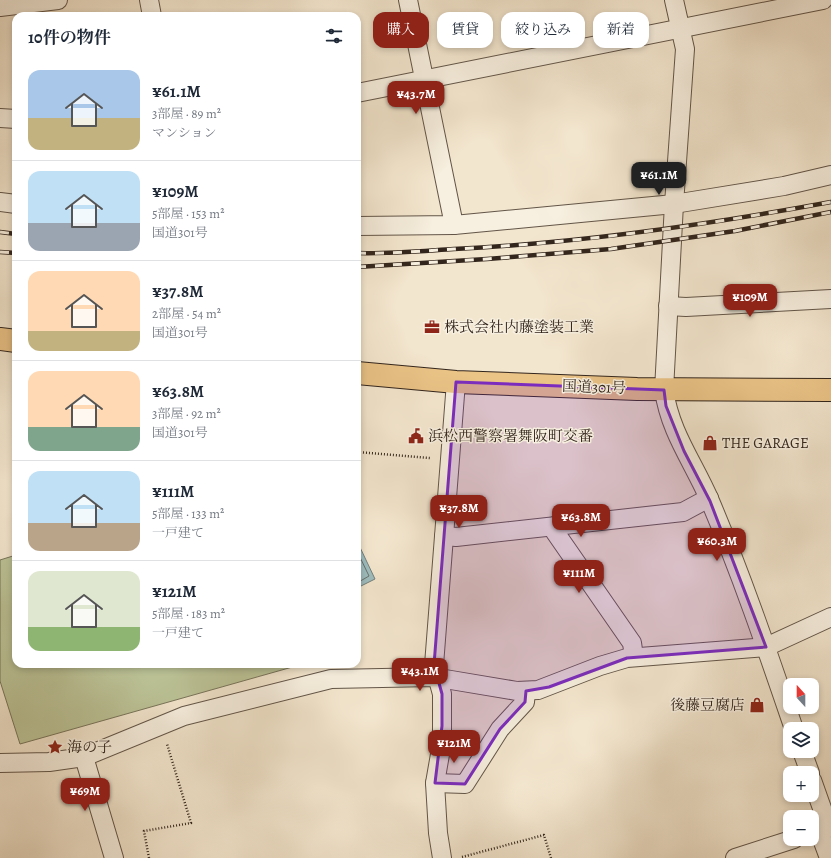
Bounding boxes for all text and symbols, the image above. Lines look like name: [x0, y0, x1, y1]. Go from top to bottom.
chip: 購入: [373, 12, 429, 48]
chip: 賃貸: [437, 12, 493, 48]
chip: 絞り込み: [501, 12, 585, 48]
chip: 新着: [593, 12, 649, 48]
icon: filters: [323, 25, 345, 47]
text: 10件の物件: [28, 26, 111, 49]
text: ¥61.1M: [152, 80, 201, 103]
pin: ¥43.7M: [383, 81, 449, 115]
text: ¥43.7M: [396, 85, 436, 102]
icon: home: [60, 86, 108, 134]
text: 3部屋 · 89 m²: [152, 105, 221, 122]
text: マンション: [152, 124, 216, 141]
pin: ¥61.1M: [626, 162, 692, 196]
text: ¥61.1M: [640, 166, 678, 183]
text: ¥109M: [152, 180, 199, 203]
icon: home: [60, 187, 108, 235]
text: 5部屋 · 153 m²: [152, 205, 224, 222]
text: 国道301号: [152, 224, 208, 241]
text: ¥37.8M: [152, 280, 203, 303]
pin: ¥109M: [722, 284, 778, 318]
icon: home: [60, 287, 108, 335]
text: ¥109M: [732, 288, 768, 305]
text: 2部屋 · 54 m²: [152, 305, 221, 322]
place label: 株式会社内藤塗装工業: [444, 317, 594, 337]
office icon: 株式会社内藤塗装工業: [423, 318, 441, 336]
text: 国道301号: [152, 324, 208, 341]
street label: 国道301号: [561, 376, 627, 398]
text: ¥63.8M: [152, 380, 204, 403]
icon: home: [60, 387, 108, 435]
text: 3部屋 · 92 m²: [152, 405, 221, 422]
text: 国道301号: [152, 424, 208, 441]
place label: 浜松西警察署舞阪町交番: [428, 426, 593, 446]
public building icon: 浜松西警察署舞阪町交番: [407, 427, 425, 445]
place label: THE GARAGE: [722, 433, 809, 453]
shop icon: THE GARAGE: [701, 434, 719, 452]
text: ¥111M: [152, 480, 194, 503]
icon: home: [60, 487, 108, 535]
pin: ¥37.8M: [426, 495, 492, 529]
text: ¥37.8M: [439, 499, 479, 516]
pin: ¥63.8M: [548, 504, 614, 538]
text: 5部屋 · 133 m²: [152, 505, 224, 522]
text: ¥63.8M: [561, 508, 601, 525]
text: 一戸建て: [152, 524, 204, 541]
pin: ¥60.3M: [684, 528, 750, 562]
text: ¥60.3M: [697, 532, 737, 549]
pin: ¥111M: [551, 560, 607, 594]
text: ¥111M: [563, 564, 595, 581]
text: ¥121M: [152, 580, 196, 603]
icon: home: [60, 587, 108, 635]
text: 5部屋 · 183 m²: [152, 605, 225, 622]
text: 一戸建て: [152, 624, 204, 641]
pin: ¥43.1M: [387, 658, 453, 692]
text: ¥43.1M: [401, 662, 439, 679]
north arrow: [783, 678, 819, 714]
map controls: [783, 678, 819, 846]
place label: 後藤豆腐店: [670, 695, 745, 715]
shop icon: 後藤豆腐店: [748, 696, 766, 714]
button: layers: [783, 722, 819, 758]
pin: ¥121M: [426, 730, 482, 764]
text: ¥121M: [437, 734, 471, 751]
place label: 海の子: [67, 737, 112, 757]
place icon: 海の子: [46, 738, 64, 756]
button: +: [783, 766, 819, 802]
pin: ¥69M: [61, 778, 109, 812]
text: ¥69M: [70, 782, 100, 799]
button: −: [783, 810, 819, 846]

